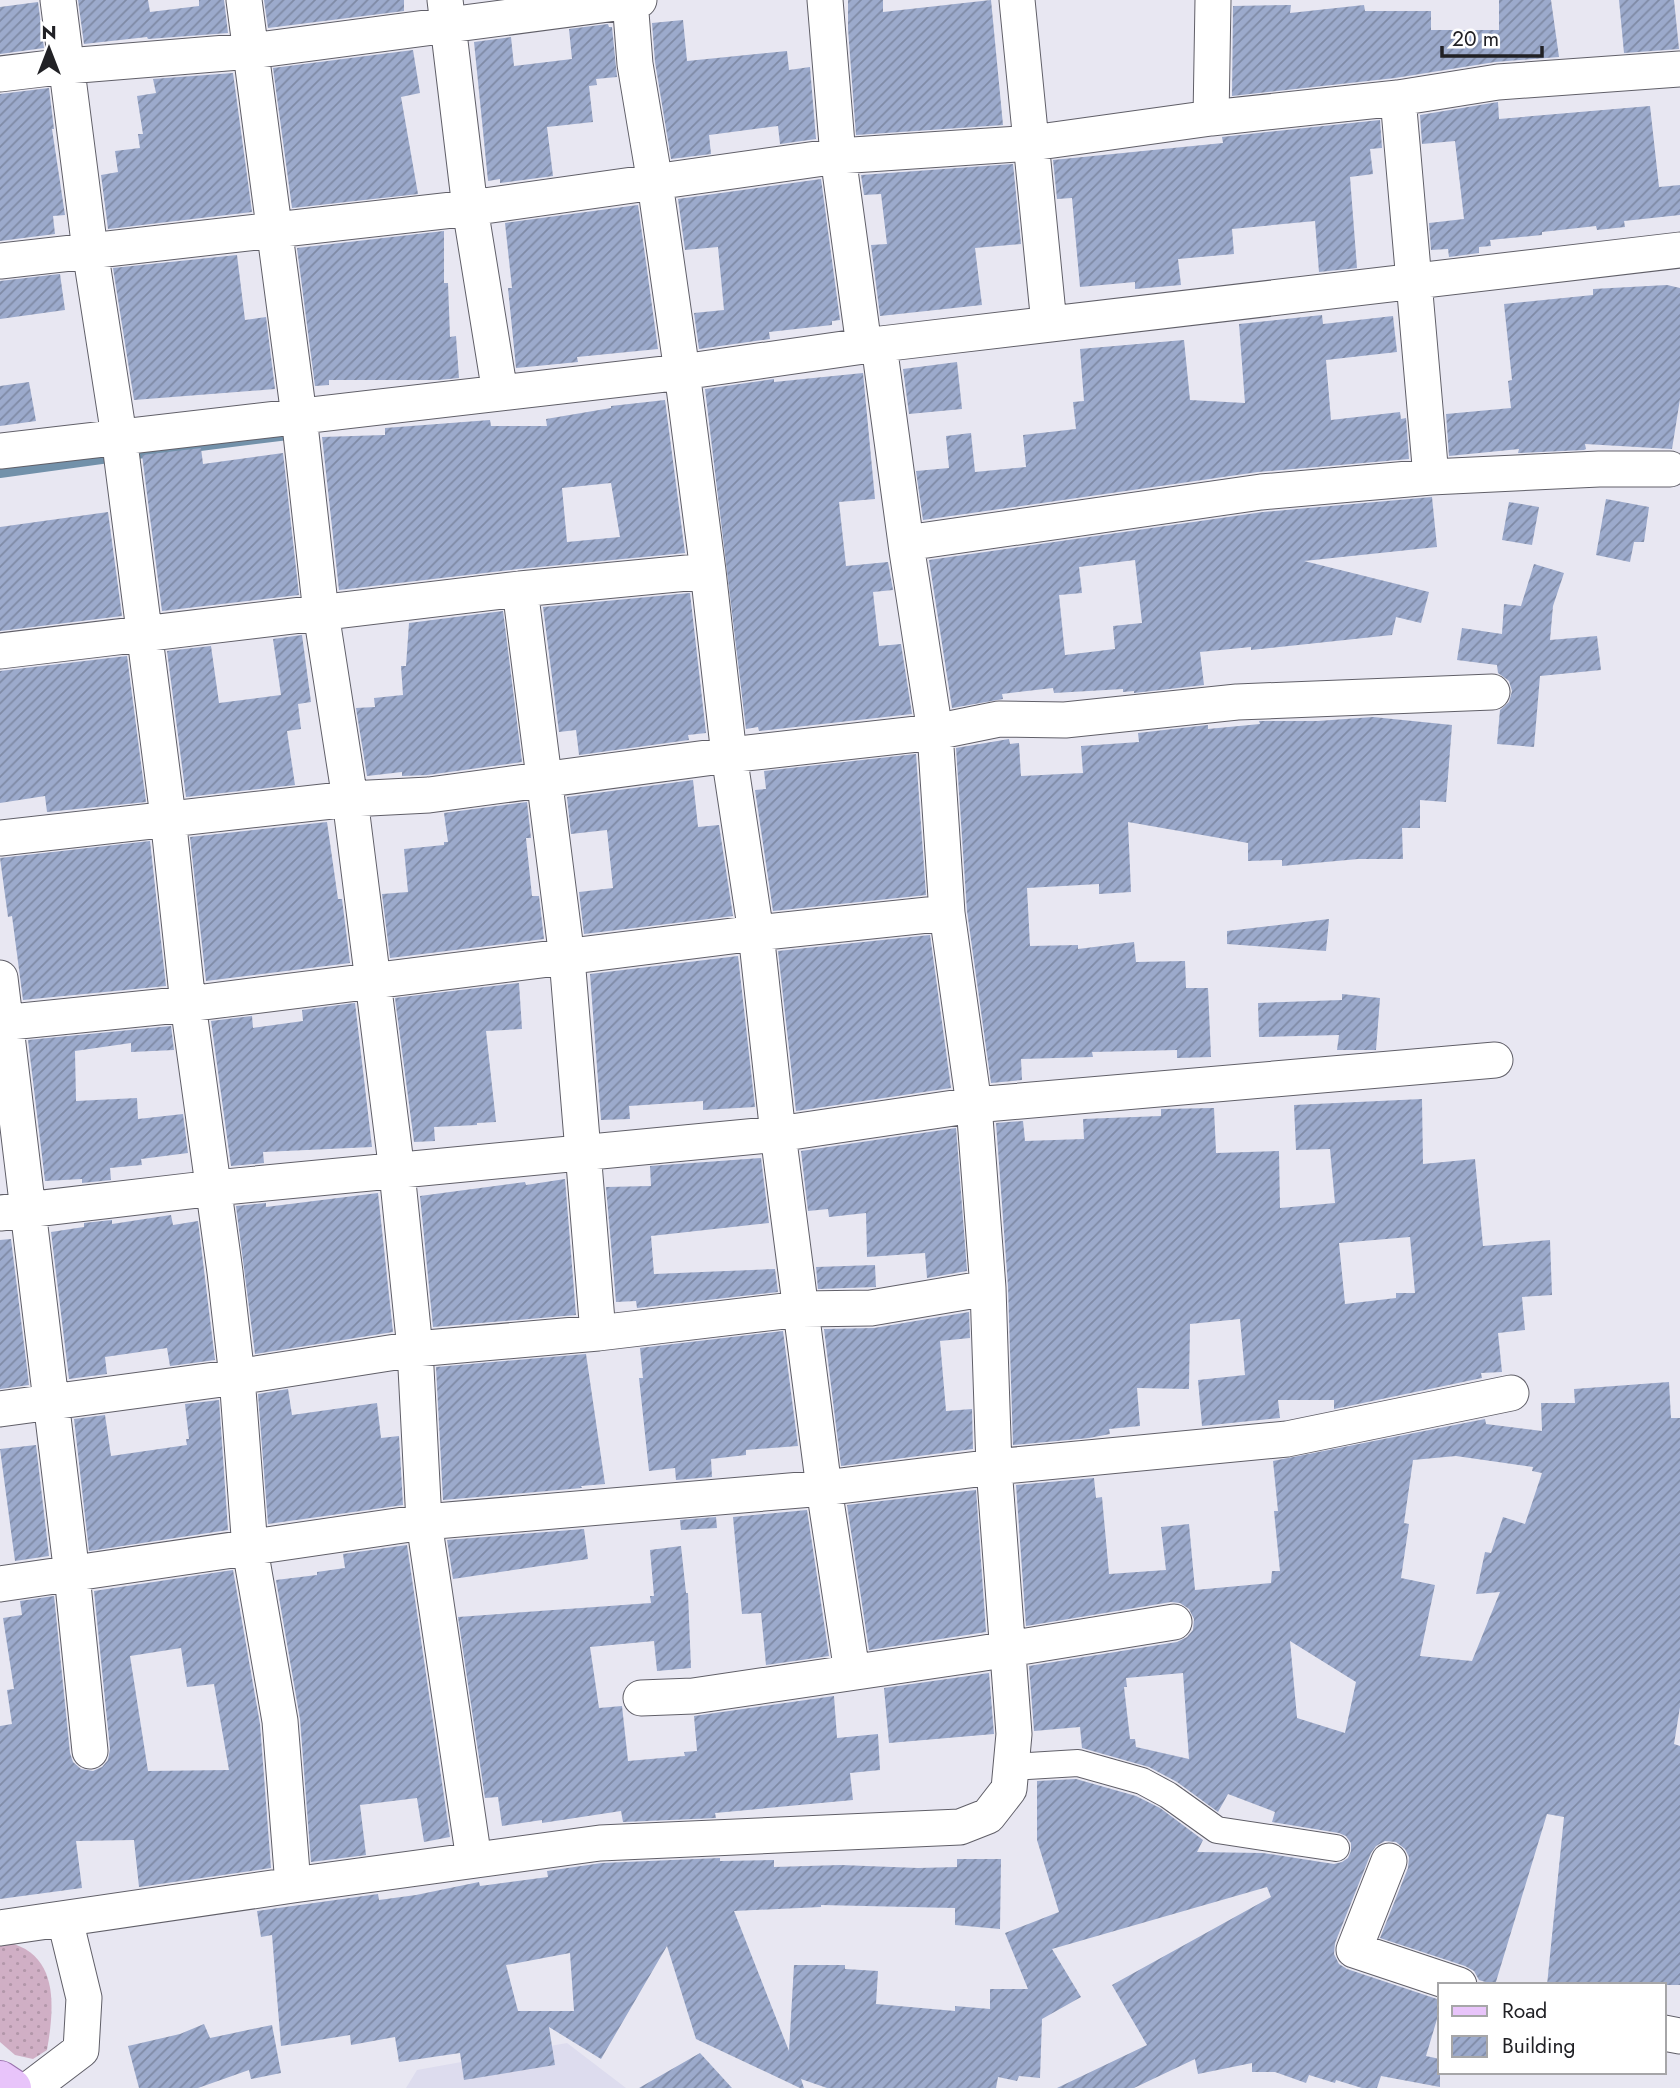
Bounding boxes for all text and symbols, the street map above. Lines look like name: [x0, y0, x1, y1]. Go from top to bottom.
north arrow: [14, 14, 84, 84]
scale bar: [1442, 14, 1542, 58]
text: N: [41, 19, 57, 46]
text: 20 m: [1452, 24, 1499, 54]
legend: [1438, 1983, 1666, 2074]
text: Road: [1502, 1996, 1547, 2026]
text: Building: [1502, 2031, 1575, 2061]

